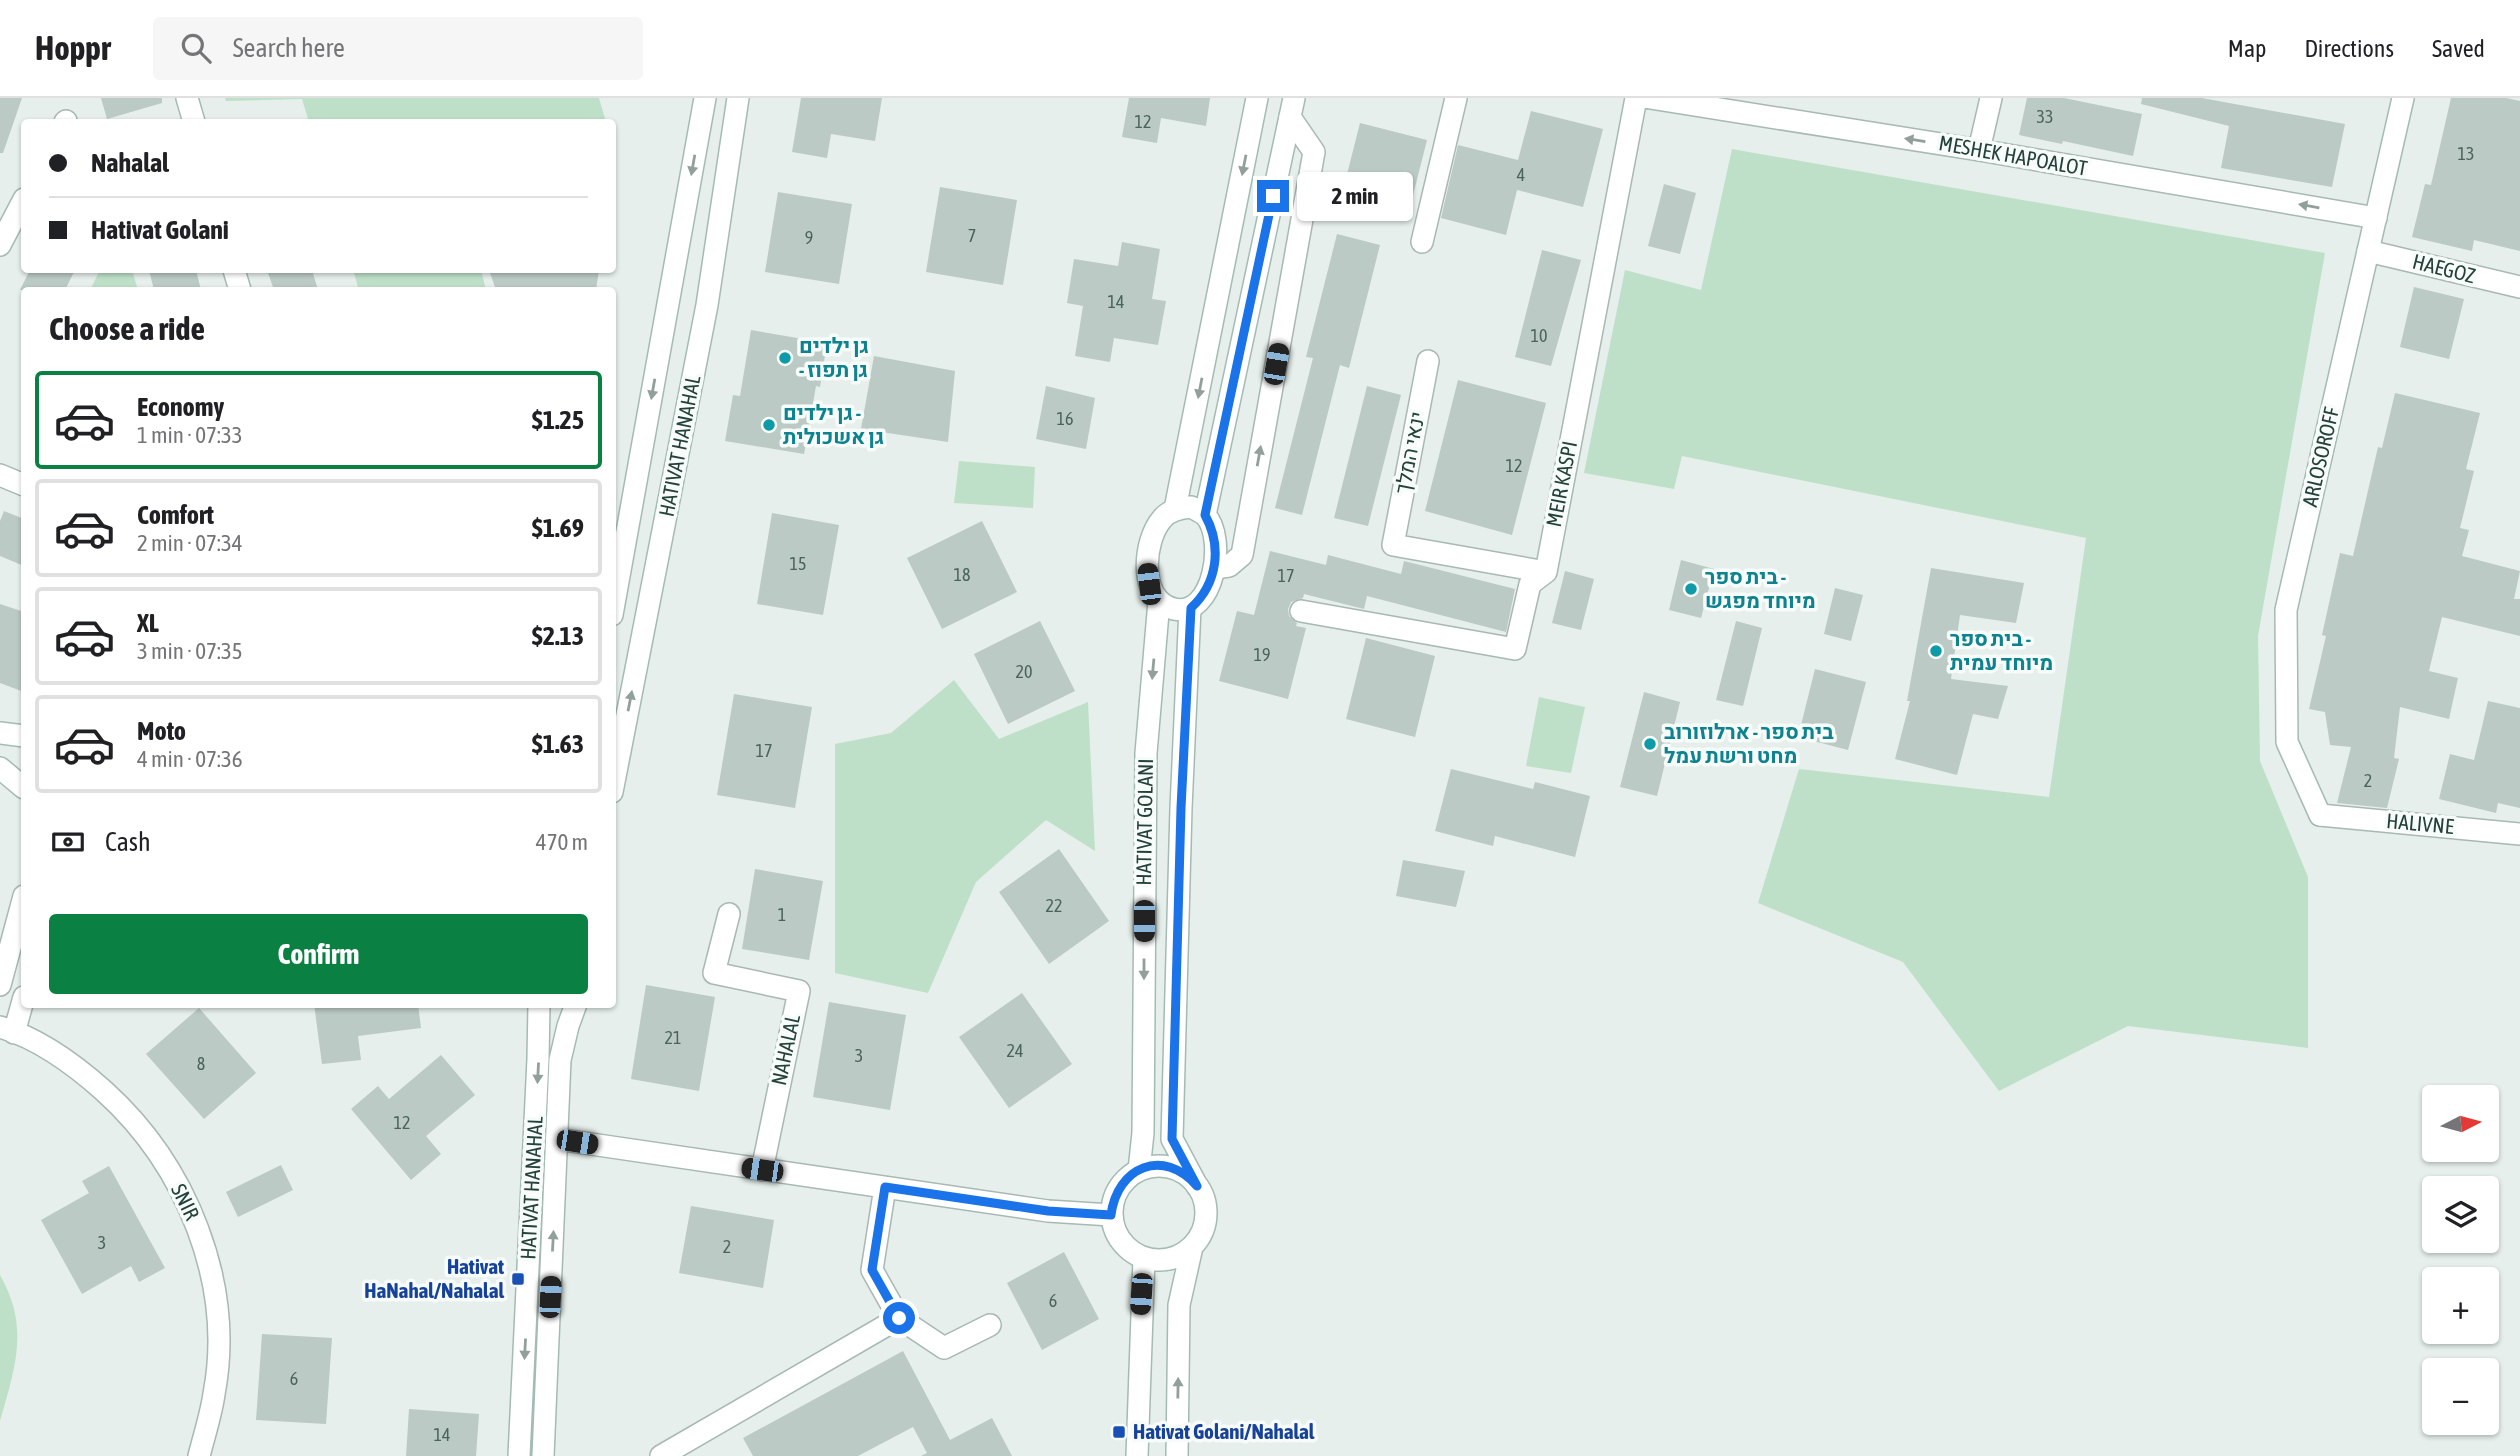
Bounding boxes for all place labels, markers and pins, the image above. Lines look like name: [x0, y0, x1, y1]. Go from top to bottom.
place label: גן ילדים - גן תפוז: [799, 333, 869, 381]
marker: גן ילדים - גן תפוז: [777, 350, 793, 366]
place label: גן ילדים - גן אשכולית: [783, 400, 884, 448]
marker: גן ילדים - גן אשכולית: [761, 417, 777, 433]
place label: בית ספר - מיוחד מפגש: [1705, 564, 1816, 612]
marker: בית ספר - מיוחד מפגש: [1683, 581, 1699, 597]
place label: בית ספר - מיוחד עמית: [1950, 626, 2053, 674]
marker: בית ספר - מיוחד עמית: [1928, 643, 1944, 659]
place label: בית ספר - ארלוזורוב מחט ורשת עמל: [1664, 719, 1834, 767]
marker: בית ספר - ארלוזורוב מחט ורשת עמל: [1642, 736, 1658, 752]
place label: Hativat HaNahal/Nahalal: [364, 1254, 504, 1302]
marker: Hativat HaNahal/Nahalal: [510, 1271, 526, 1287]
place label: Hativat Golani/Nahalal: [1133, 1419, 1315, 1443]
marker: Hativat Golani/Nahalal: [1111, 1424, 1127, 1440]

